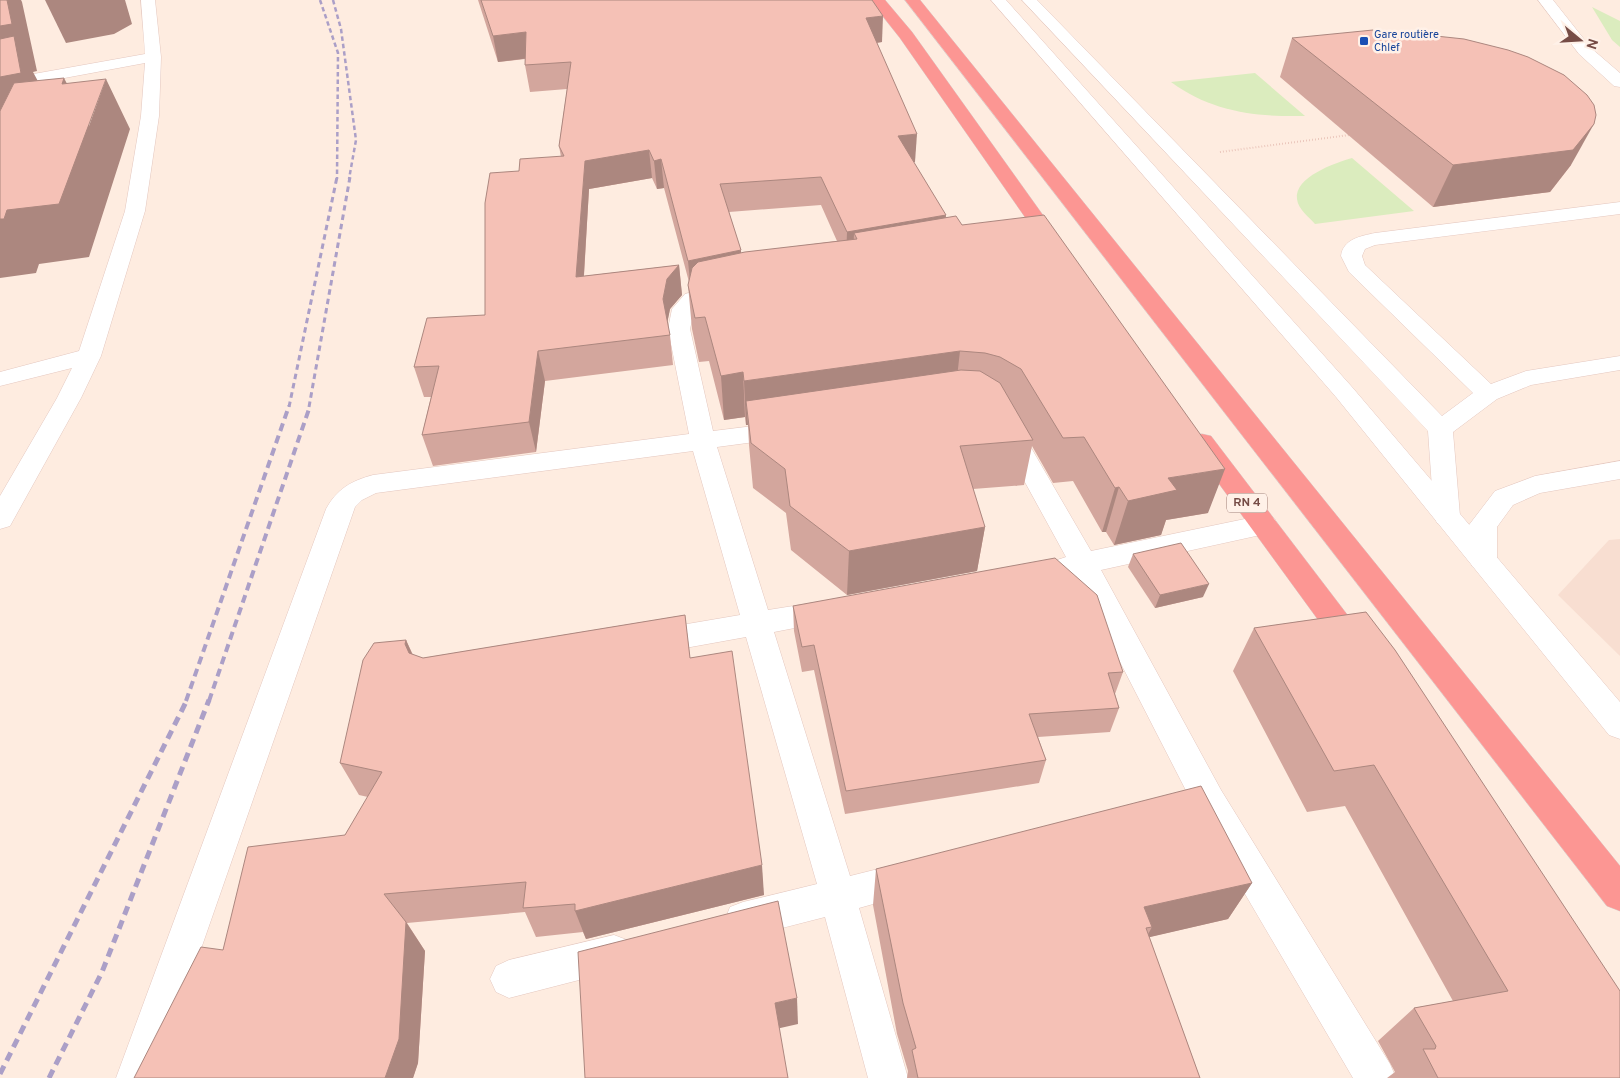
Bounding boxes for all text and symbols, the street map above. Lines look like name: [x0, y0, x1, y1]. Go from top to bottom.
north arrow: [1555, 15, 1605, 65]
place label: Gare routière Chlef: [1374, 28, 1439, 55]
marker: Gare routière Chlef: [1358, 35, 1370, 47]
text: N: [1581, 36, 1601, 51]
road number: RN 4: [1227, 493, 1267, 512]

